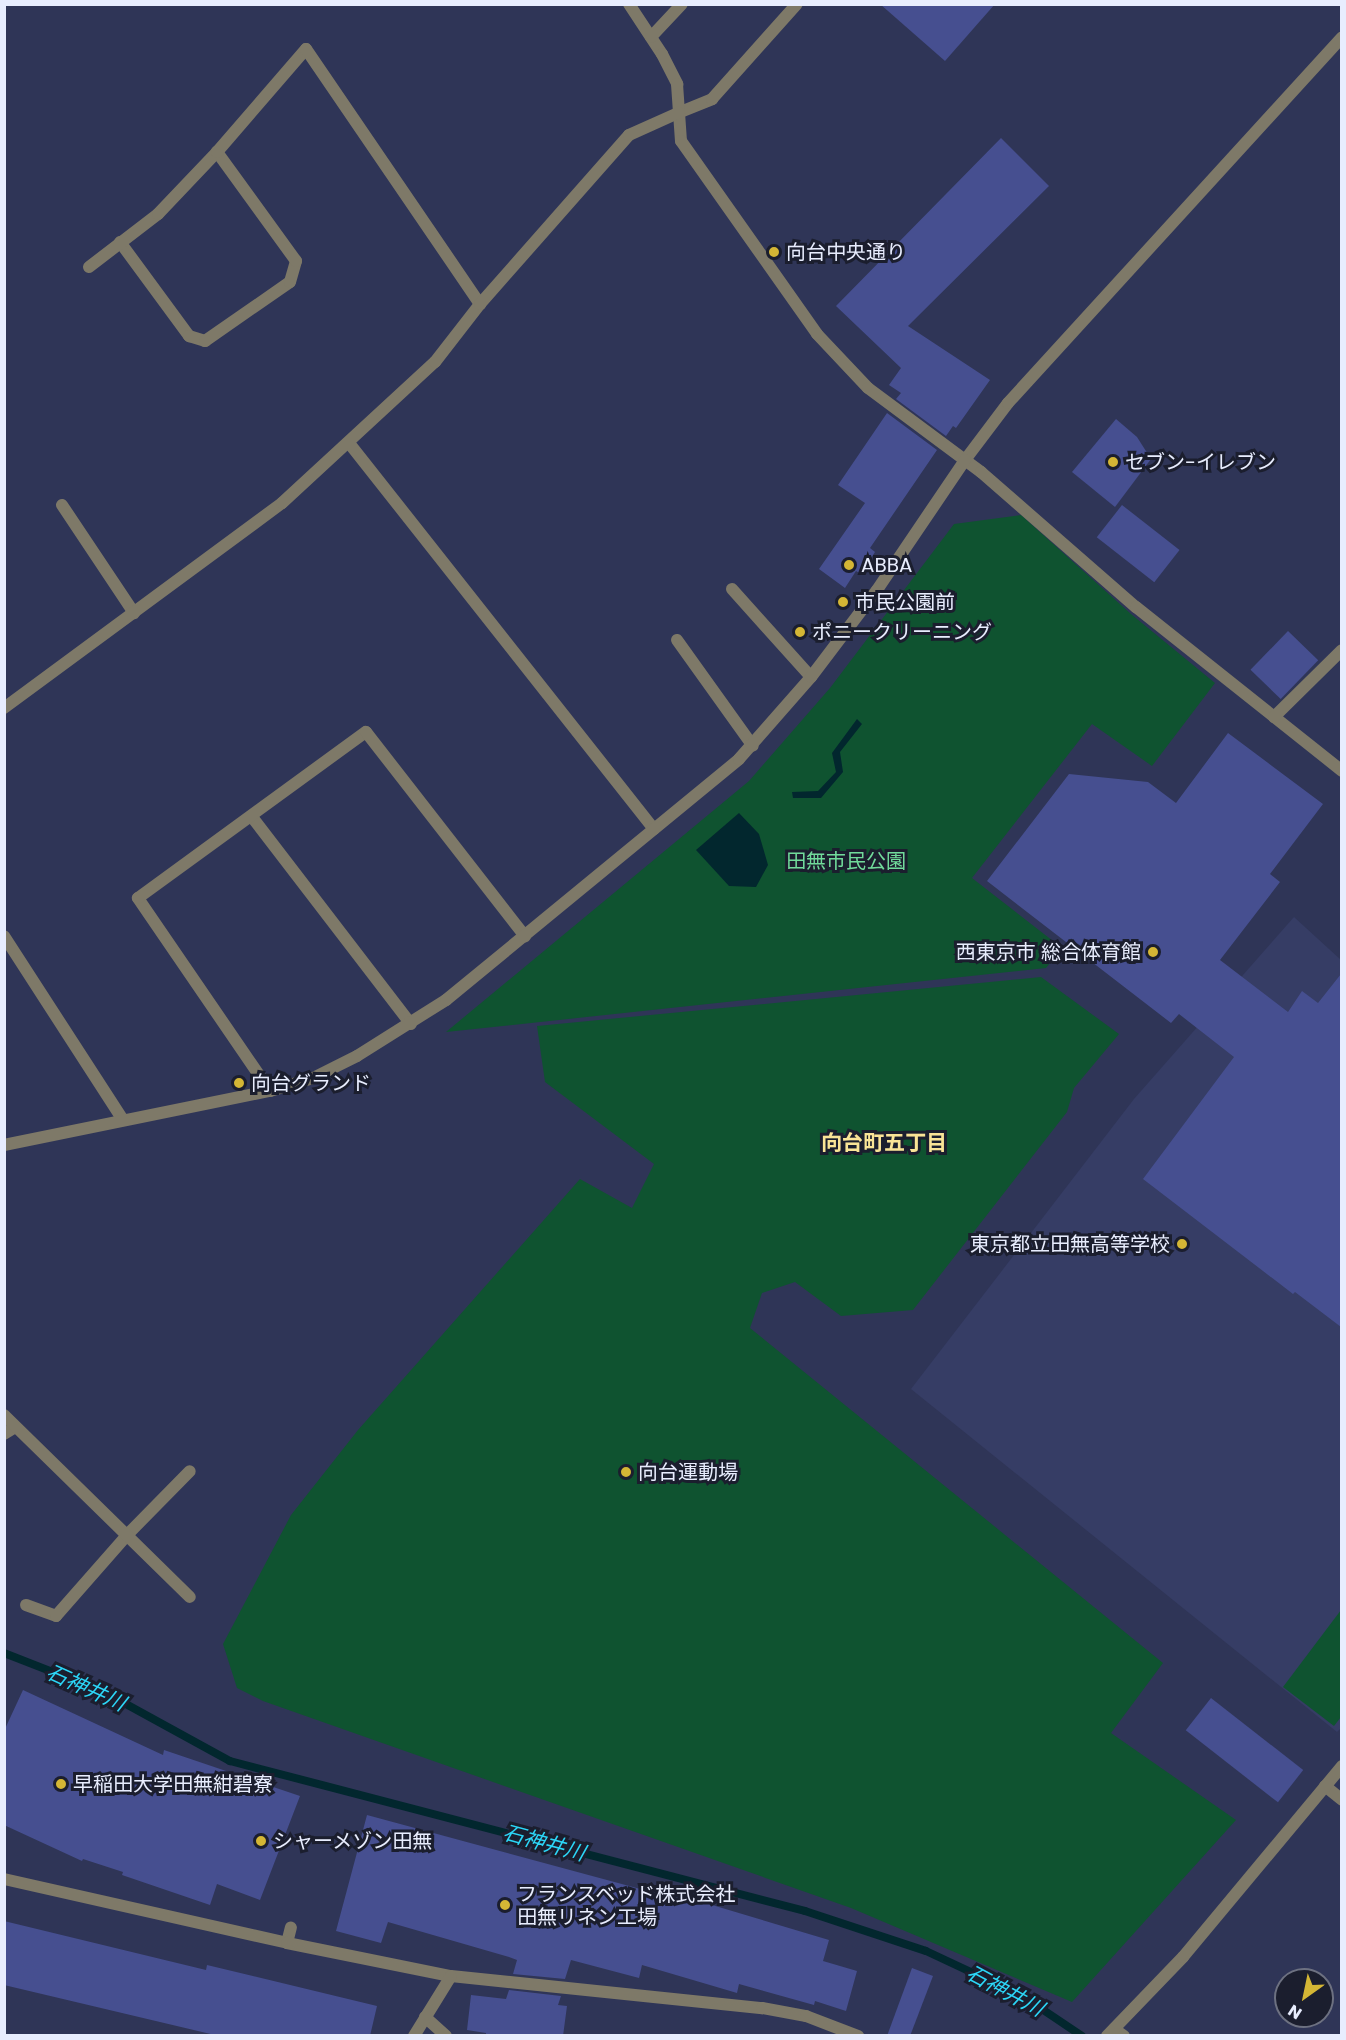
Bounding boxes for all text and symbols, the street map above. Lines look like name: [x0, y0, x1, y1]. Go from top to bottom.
place label: 向台中央通り: [786, 240, 906, 264]
marker: 向台中央通り: [767, 245, 781, 259]
place label: セブン-イレブン: [1125, 450, 1276, 474]
marker: セブン-イレブン: [1106, 455, 1120, 469]
place label: ABBA: [861, 553, 912, 577]
marker: ABBA: [842, 558, 856, 572]
place label: 市民公園前: [855, 590, 955, 614]
marker: 市民公園前: [836, 595, 850, 609]
place label: ポニークリーニング: [812, 620, 992, 644]
marker: ポニークリーニング: [793, 625, 807, 639]
park label: 田無市民公園: [786, 849, 906, 873]
place label: 西東京市 総合体育館: [956, 940, 1141, 964]
marker: 西東京市 総合体育館: [1146, 945, 1160, 959]
place label: 向台グランド: [251, 1071, 371, 1095]
marker: 向台グランド: [232, 1076, 246, 1090]
district label: 向台町五丁目: [821, 1130, 947, 1156]
place label: 東京都立田無高等学校: [970, 1232, 1170, 1256]
marker: 東京都立田無高等学校: [1175, 1237, 1189, 1251]
place label: 向台運動場: [638, 1460, 738, 1484]
marker: 向台運動場: [619, 1465, 633, 1479]
water label: 石神井川: [43, 1659, 129, 1717]
place label: 早稲田大学田無紺碧寮: [73, 1772, 273, 1796]
marker: 早稲田大学田無紺碧寮: [54, 1777, 68, 1791]
water label: 石神井川: [500, 1820, 588, 1866]
place label: シャーメゾン田無: [273, 1829, 433, 1853]
marker: シャーメゾン田無: [254, 1834, 268, 1848]
place label: フランスベッド株式会社 田無リネン工場: [517, 1882, 737, 1929]
marker: フランスベッド株式会社 田無リネン工場: [498, 1898, 512, 1912]
water label: 石神井川: [962, 1960, 1048, 2022]
north arrow: [1274, 1968, 1334, 2028]
text: N: [1284, 1999, 1306, 2025]

